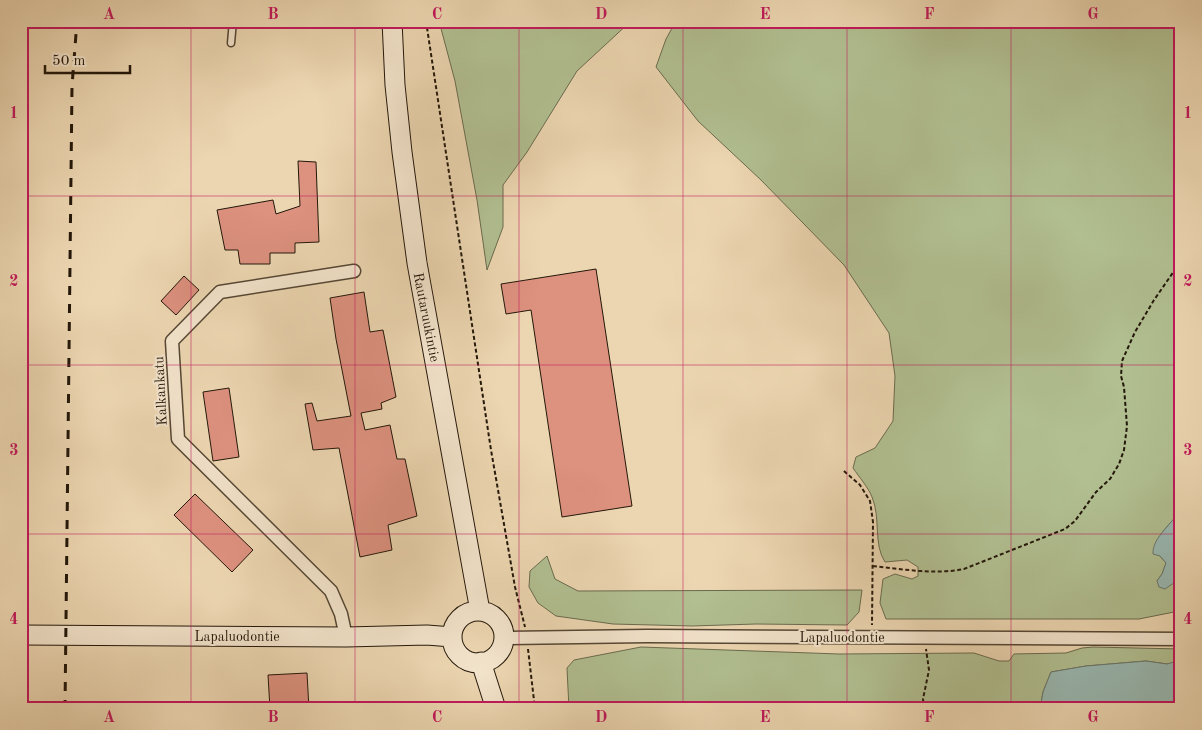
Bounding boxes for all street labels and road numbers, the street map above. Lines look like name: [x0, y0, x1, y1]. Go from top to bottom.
street label: Rautaruukintie: [410, 271, 442, 363]
street label: Kalkankatu: [152, 355, 170, 426]
street label: Lapaluodontie: [194, 630, 280, 644]
street label: Lapaluodontie: [799, 631, 885, 645]

